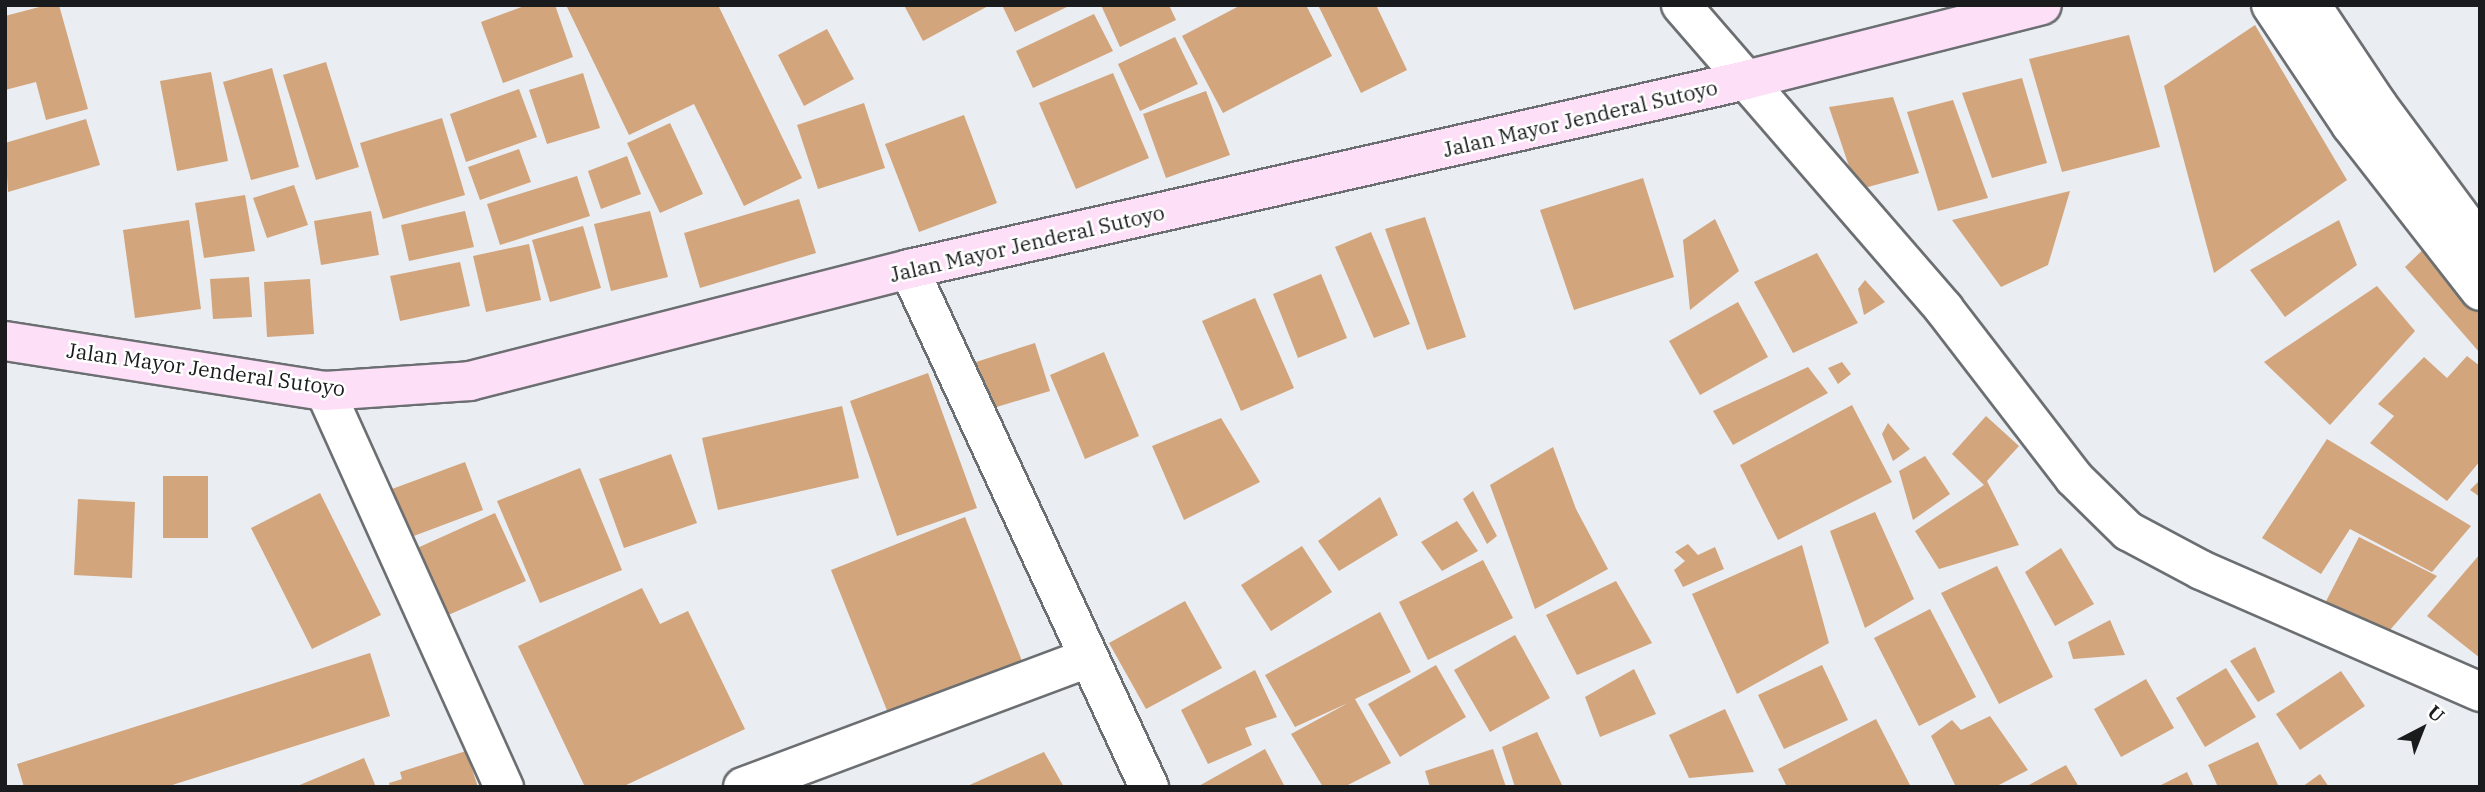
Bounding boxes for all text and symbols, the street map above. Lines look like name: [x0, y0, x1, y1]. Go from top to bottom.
street label: Jalan Mayor Jenderal Sutoyo: [1440, 74, 1720, 162]
street label: Jalan Mayor Jenderal Sutoyo: [887, 199, 1167, 287]
street label: Jalan Mayor Jenderal Sutoyo: [65, 337, 347, 401]
north arrow: [2387, 694, 2457, 764]
text: U: [2423, 700, 2450, 727]

